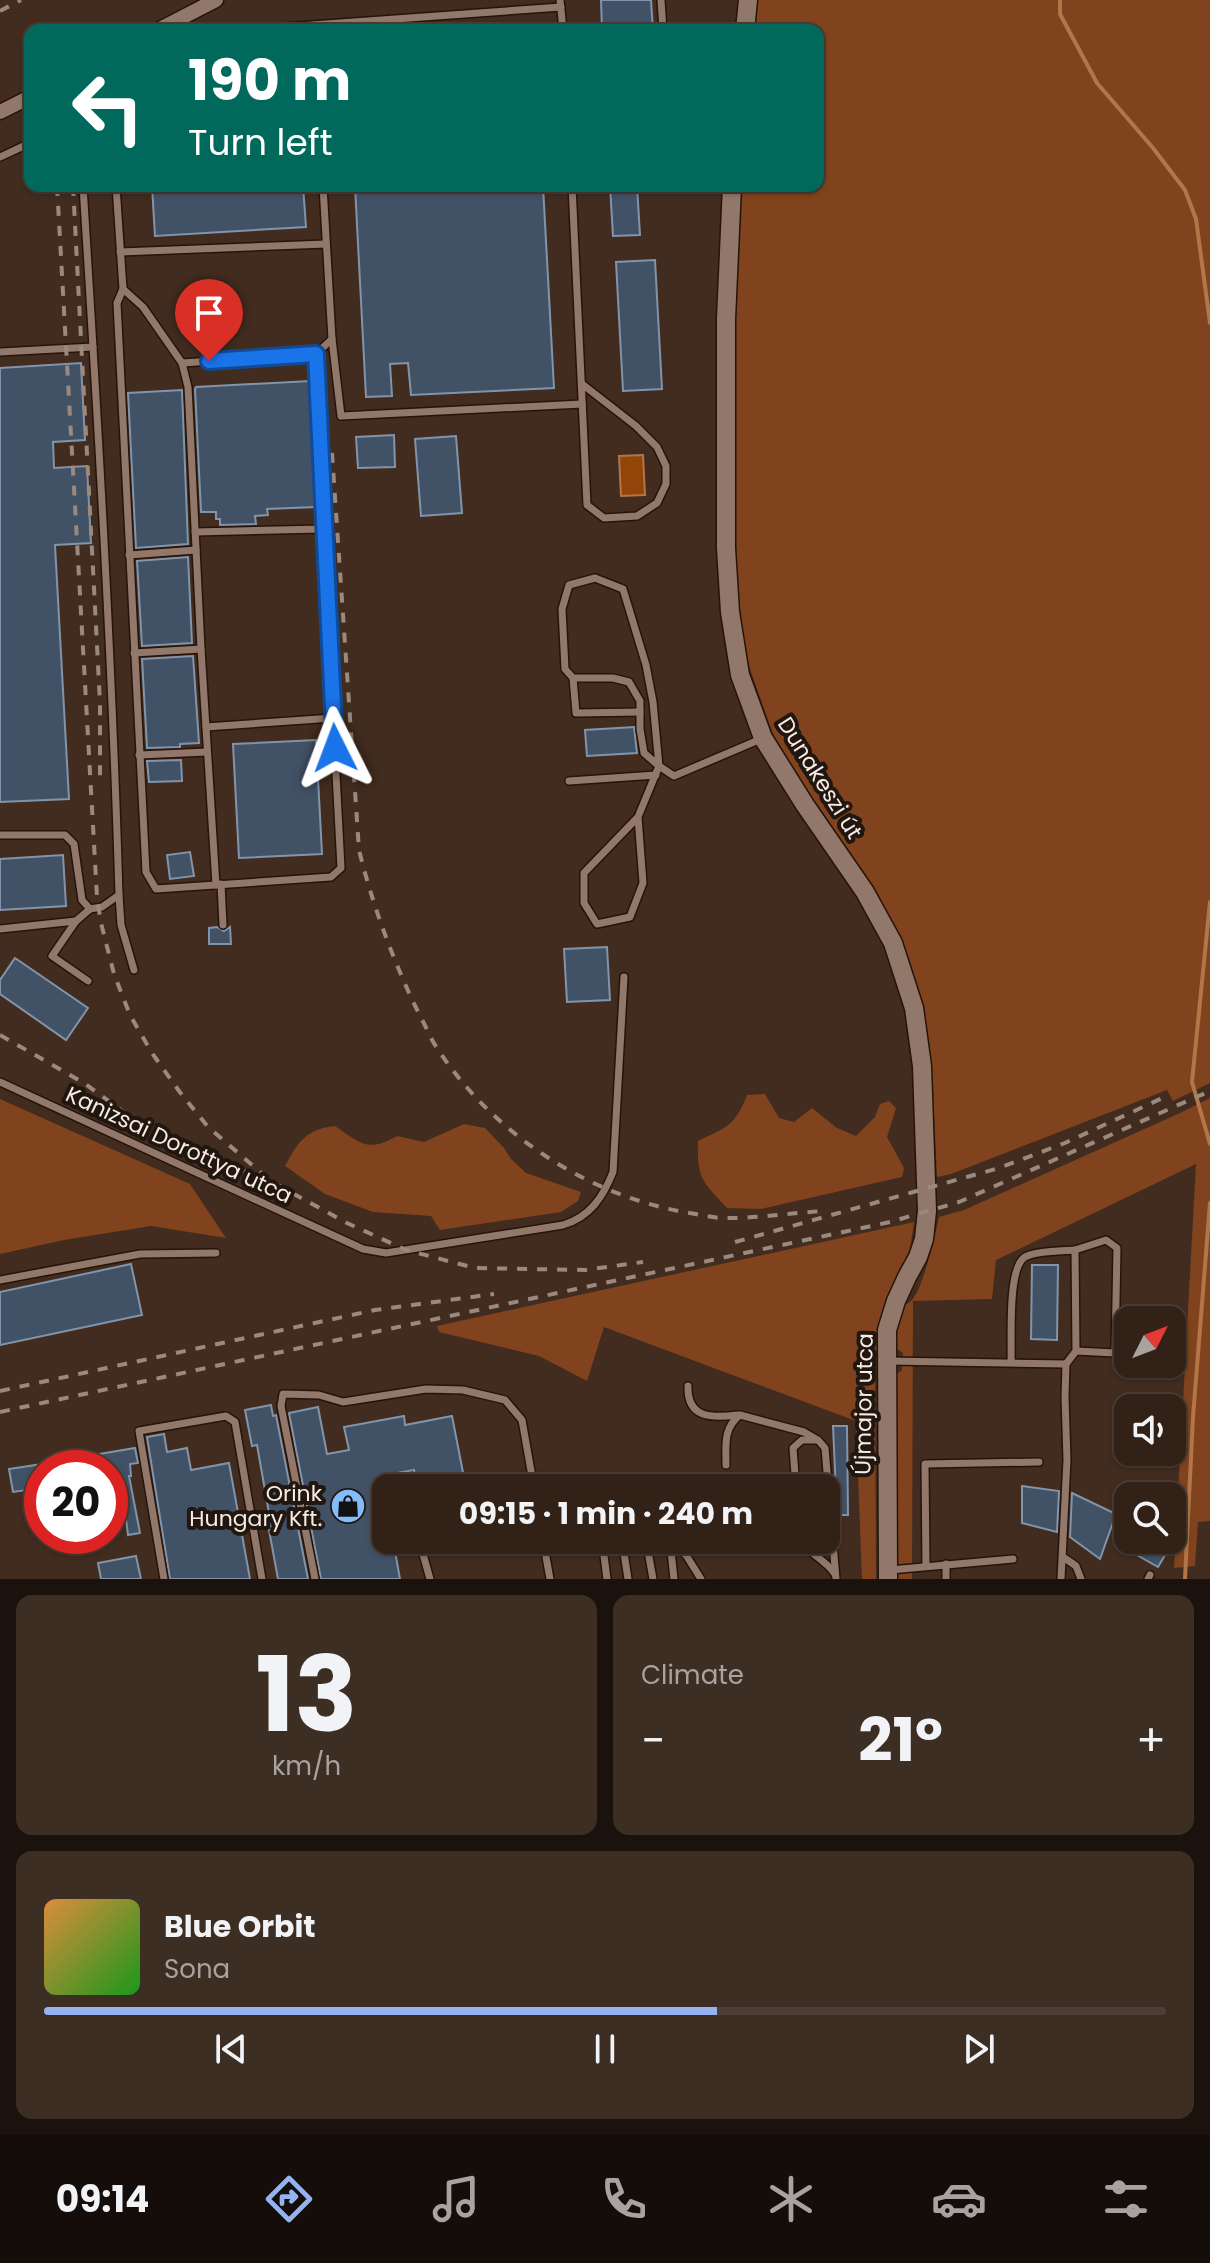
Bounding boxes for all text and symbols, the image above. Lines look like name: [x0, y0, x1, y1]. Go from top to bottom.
text: 190 m: [188, 41, 351, 120]
icon: left: [56, 56, 160, 160]
text: Turn left: [188, 117, 333, 168]
pin: [175, 279, 243, 361]
icon: arrive: [187, 291, 231, 335]
position arrow: [293, 706, 377, 790]
street label: Dunakeszi út: [770, 711, 870, 845]
street label: Kanizsai Dorottya utca: [61, 1079, 297, 1211]
north arrow: [1114, 1306, 1186, 1378]
map controls: [1114, 1306, 1186, 1554]
street label: Újmajor utca: [847, 1333, 881, 1475]
button: sound: [1114, 1394, 1186, 1466]
speed limit sign: 20: [24, 1450, 128, 1554]
place label: Orink Hungary Kft.: [189, 1478, 323, 1534]
button: search: [1114, 1482, 1186, 1554]
shop icon: Orink Hungary Kft.: [329, 1487, 367, 1525]
text: 09:15 · 1 min · 240 m: [459, 1492, 753, 1535]
text: 13: [255, 1622, 358, 1767]
text: Climate: [641, 1657, 744, 1693]
text: 21°: [858, 1698, 943, 1782]
text: −: [641, 1710, 665, 1771]
text: +: [1136, 1710, 1166, 1771]
text: km/h: [272, 1748, 341, 1784]
text: Blue Orbit: [164, 1905, 316, 1948]
text: Sona: [164, 1951, 230, 1987]
icon: previous: [209, 2027, 253, 2071]
icon: pause: [583, 2027, 627, 2071]
icon: next: [957, 2027, 1001, 2071]
icon: directions: [261, 2171, 317, 2227]
icon: music: [428, 2171, 484, 2227]
icon: phone: [596, 2171, 652, 2227]
icon: climate: [763, 2171, 819, 2227]
icon: car: [931, 2171, 987, 2227]
icon: filters: [1098, 2171, 1154, 2227]
text: 09:14: [56, 2174, 149, 2225]

